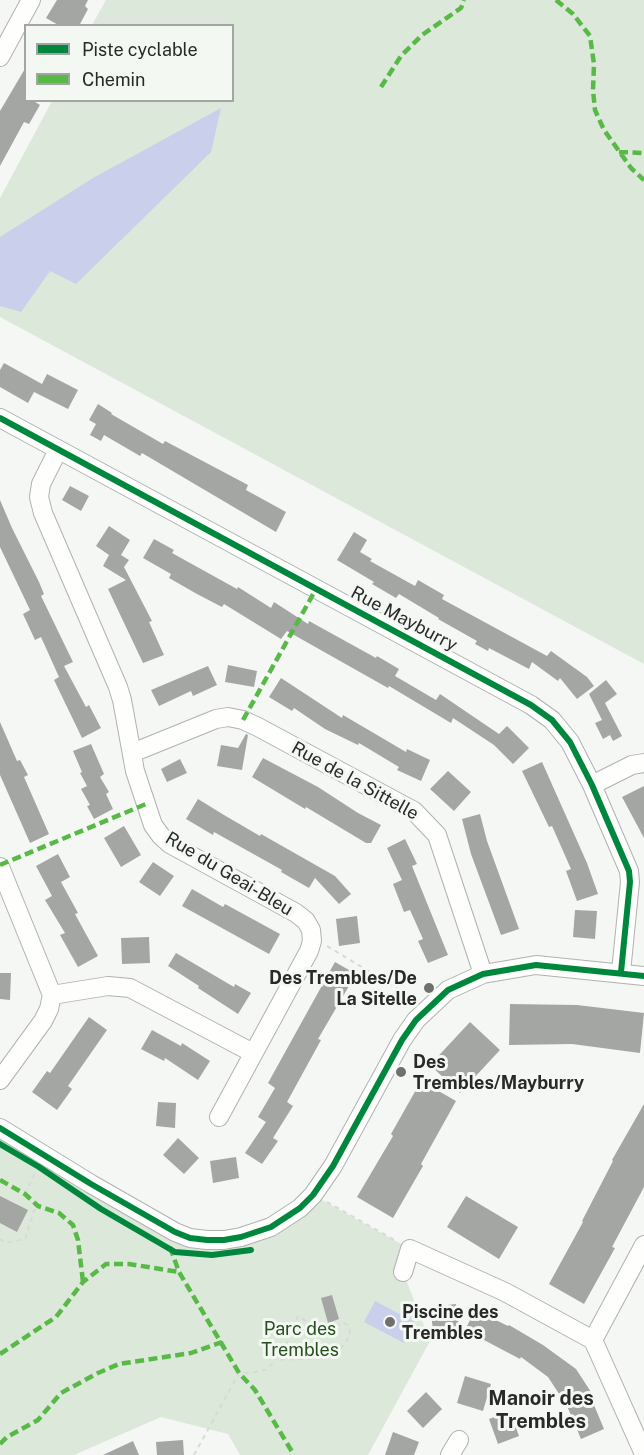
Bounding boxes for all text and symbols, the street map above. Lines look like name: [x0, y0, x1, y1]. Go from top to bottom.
legend: [24, 24, 234, 102]
text: Piste cyclable: [82, 39, 198, 60]
text: Chemin: [82, 69, 146, 90]
street label: Rue Mayburry: [347, 582, 461, 656]
street label: Rue de la Sittelle: [288, 737, 422, 825]
street label: Rue du Geai-Bleu: [161, 827, 297, 921]
place label: Des Trembles/De La Sitelle: [269, 967, 417, 1010]
marker: Des Trembles/De La Sitelle: [422, 981, 436, 995]
place label: Des Trembles/Mayburry: [413, 1051, 584, 1094]
marker: Des Trembles/Mayburry: [394, 1065, 408, 1079]
place label: Piscine des Trembles: [402, 1301, 499, 1344]
marker: Piscine des Trembles: [383, 1315, 397, 1329]
park label: Parc des Trembles: [261, 1318, 339, 1360]
district label: Manoir des Trembles: [488, 1387, 594, 1434]

